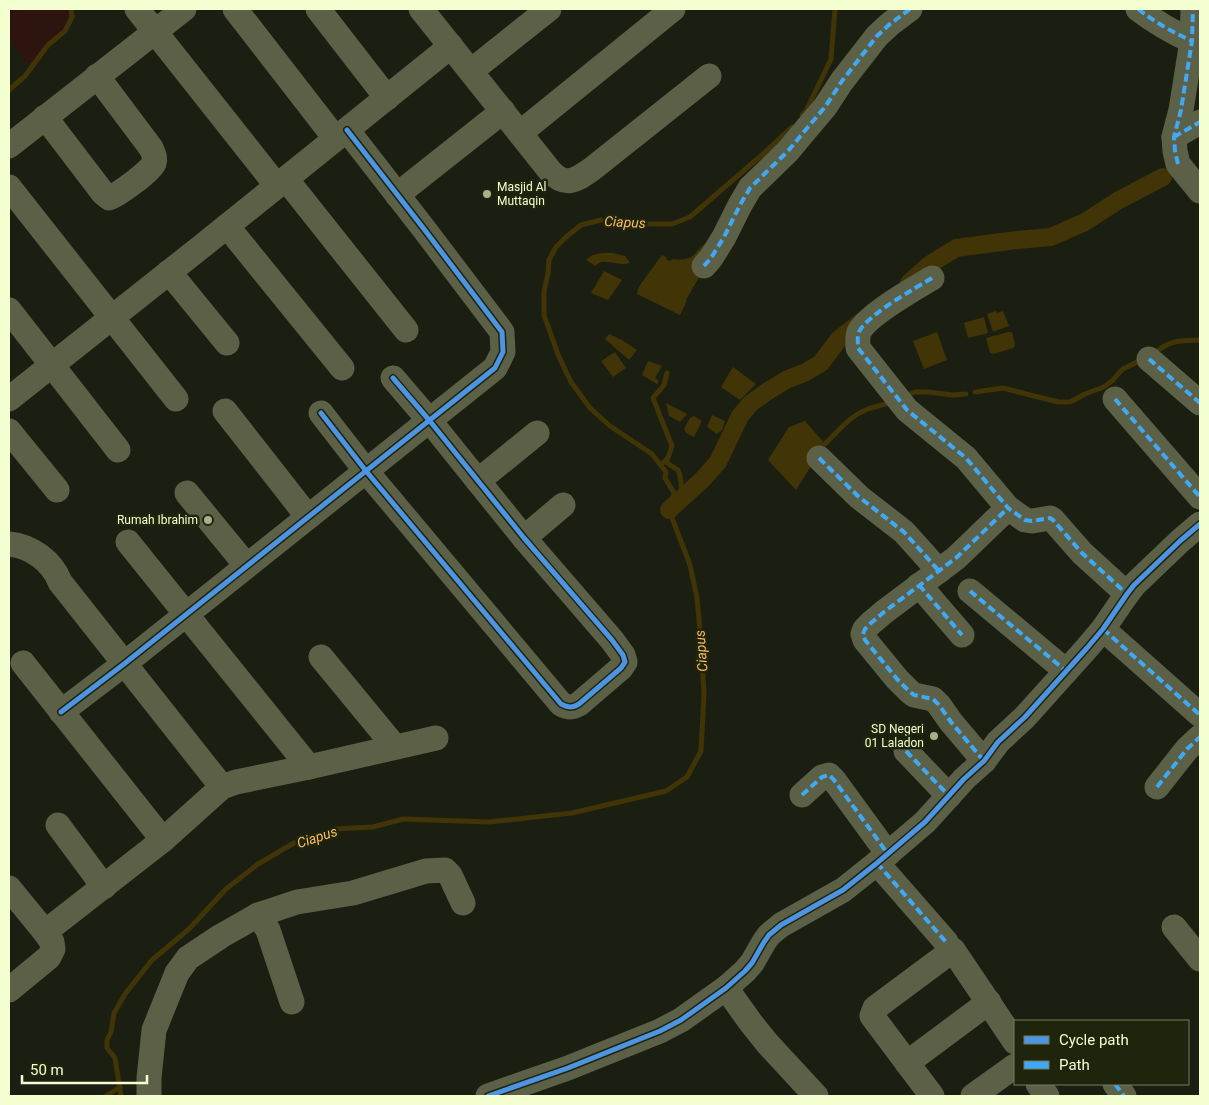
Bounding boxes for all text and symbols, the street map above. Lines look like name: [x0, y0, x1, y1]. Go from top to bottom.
place label: Masjid Al Muttaqin: [497, 180, 546, 208]
marker: Masjid Al Muttaqin: [481, 188, 493, 200]
water label: Ciapus: [604, 213, 646, 231]
place label: Rumah Ibrahim: [117, 513, 198, 527]
marker: Rumah Ibrahim: [202, 514, 214, 526]
water label: Ciapus: [692, 630, 710, 672]
place label: SD Negeri 01 Laladon: [865, 722, 924, 750]
marker: SD Negeri 01 Laladon: [928, 730, 940, 742]
water label: Ciapus: [295, 823, 339, 851]
legend: [1014, 1020, 1189, 1085]
text: Cycle path: [1059, 1031, 1129, 1049]
scale bar: [22, 1052, 148, 1084]
text: Path: [1059, 1056, 1090, 1074]
text: 50 m: [30, 1061, 64, 1079]

